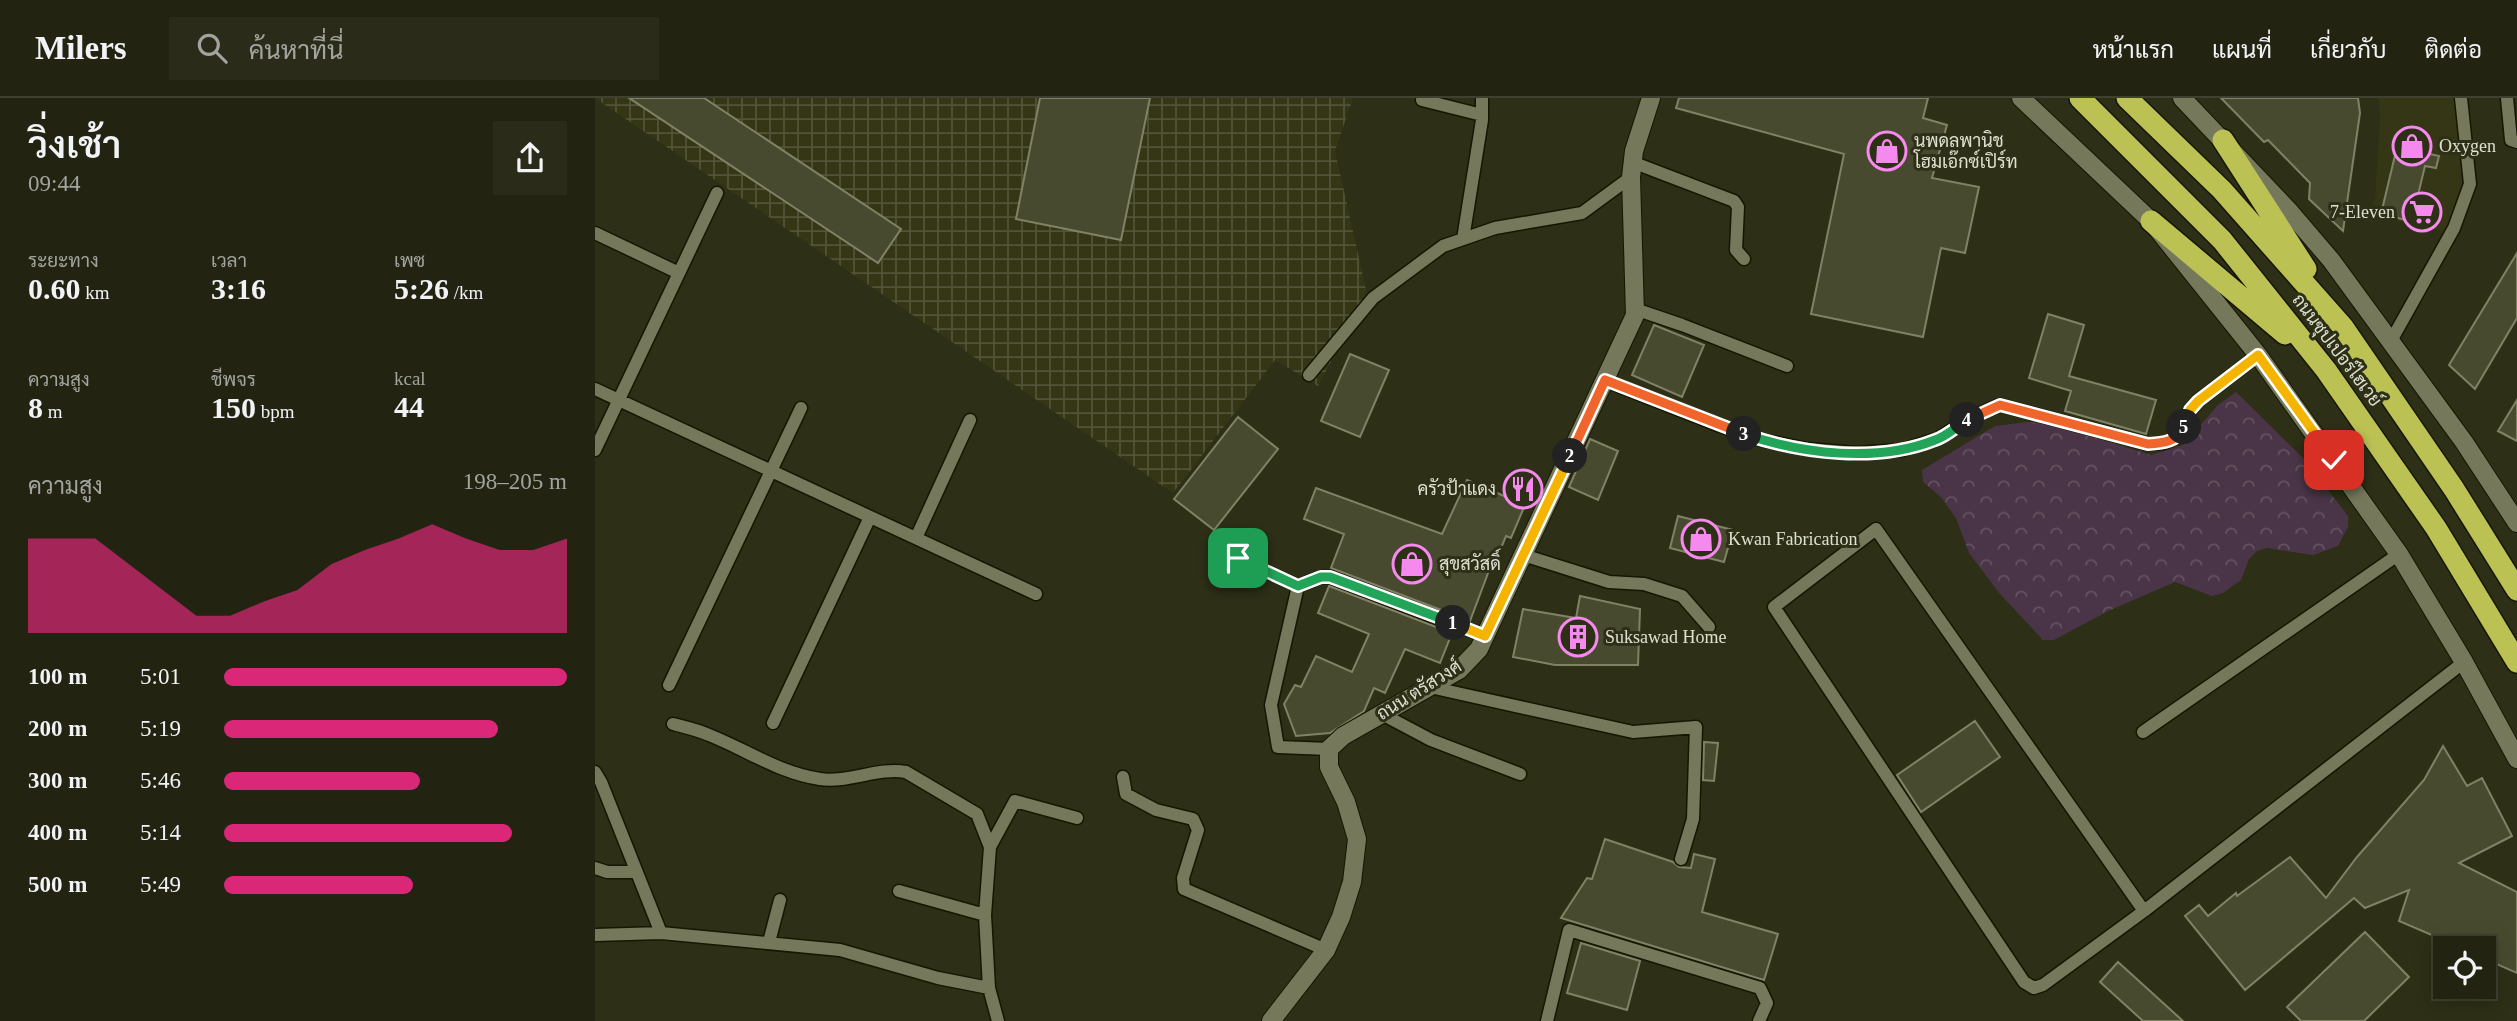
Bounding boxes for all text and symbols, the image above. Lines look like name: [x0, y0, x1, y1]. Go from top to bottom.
search box: [169, 17, 659, 80]
icon: search: [193, 29, 231, 67]
text: Milers: [35, 30, 127, 66]
text: ค้นหาที่นี่: [249, 36, 344, 65]
text: หน้าแรก: [2093, 37, 2174, 63]
text: แผนที่: [2212, 37, 2272, 63]
text: เกี่ยวกับ: [2310, 37, 2387, 63]
text: ติดต่อ: [2425, 37, 2482, 63]
button: share: [493, 121, 567, 195]
text: วิ่งเช้า: [28, 124, 121, 166]
shop icon: Oxygen: [2391, 125, 2433, 167]
shop icon: นพดลพานิช โฮมเอ๊กซ์เปิร์ท: [1866, 130, 1908, 172]
place label: นพดลพานิช โฮมเอ๊กซ์เปิร์ท: [1913, 130, 2018, 172]
place label: Oxygen: [2439, 136, 2496, 156]
text: 09:44: [28, 171, 80, 196]
supermarket icon: 7-Eleven: [2401, 191, 2443, 233]
place label: 7-Eleven: [2330, 202, 2395, 222]
text: ระยะทาง: [28, 250, 99, 271]
text: เวลา: [211, 250, 247, 271]
text: เพซ: [394, 250, 425, 271]
text: 0.60: [28, 272, 81, 305]
text: 3:16: [211, 272, 266, 305]
text: 5:26: [394, 272, 449, 305]
text: km: [81, 282, 110, 303]
text: /km: [449, 282, 483, 303]
street label: ถนนซุปเปอร์ไฮเวย์: [2287, 288, 2388, 411]
text: kcal: [394, 368, 426, 389]
text: ความสูง: [28, 369, 90, 390]
text: ชีพจร: [211, 369, 256, 390]
text: 44: [394, 390, 424, 423]
text: 8: [28, 391, 43, 424]
text: 150: [211, 391, 256, 424]
text: m: [43, 401, 63, 422]
text: bpm: [256, 401, 295, 422]
pin: 4: [1949, 402, 1985, 438]
text: 4: [1962, 409, 1971, 430]
pin: 5: [2167, 410, 2201, 444]
pin: 3: [1727, 416, 1761, 452]
text: 5: [2179, 416, 2188, 437]
text: 3: [1739, 423, 1748, 444]
pin: [2304, 430, 2364, 490]
pin: 2: [1553, 438, 1587, 474]
icon: check: [2315, 441, 2353, 479]
text: 2: [1565, 445, 1574, 466]
restaurant icon: ครัวป้าแดง: [1502, 468, 1544, 510]
text: 198–205 m: [463, 469, 567, 494]
text: ความสูง: [28, 474, 103, 499]
place label: ครัวป้าแดง: [1417, 478, 1496, 499]
shop icon: Kwan Fabrication: [1680, 518, 1722, 560]
pin: [1208, 528, 1268, 588]
place label: Kwan Fabrication: [1728, 529, 1857, 549]
icon: arrive: [1219, 539, 1257, 577]
shop icon: สุขสวัสดิ์: [1391, 543, 1433, 585]
place label: สุขสวัสดิ์: [1439, 548, 1501, 576]
pin: 1: [1435, 606, 1471, 640]
text: 1: [1448, 612, 1457, 633]
building icon: Suksawad Home: [1557, 616, 1599, 658]
place label: Suksawad Home: [1605, 627, 1726, 647]
street label: ถนน ตรัสวงศ์: [1371, 653, 1465, 724]
text: 100 m: [28, 664, 87, 689]
text: 5:01: [140, 664, 181, 689]
text: 200 m: [28, 716, 87, 741]
text: 5:19: [140, 716, 181, 741]
text: 300 m: [28, 768, 87, 793]
text: 5:46: [140, 768, 181, 793]
text: 400 m: [28, 820, 87, 845]
text: 5:14: [140, 820, 181, 845]
text: 500 m: [28, 872, 87, 897]
text: 5:49: [140, 872, 181, 897]
map controls: [2433, 936, 2496, 999]
button: locate: [2433, 936, 2496, 999]

